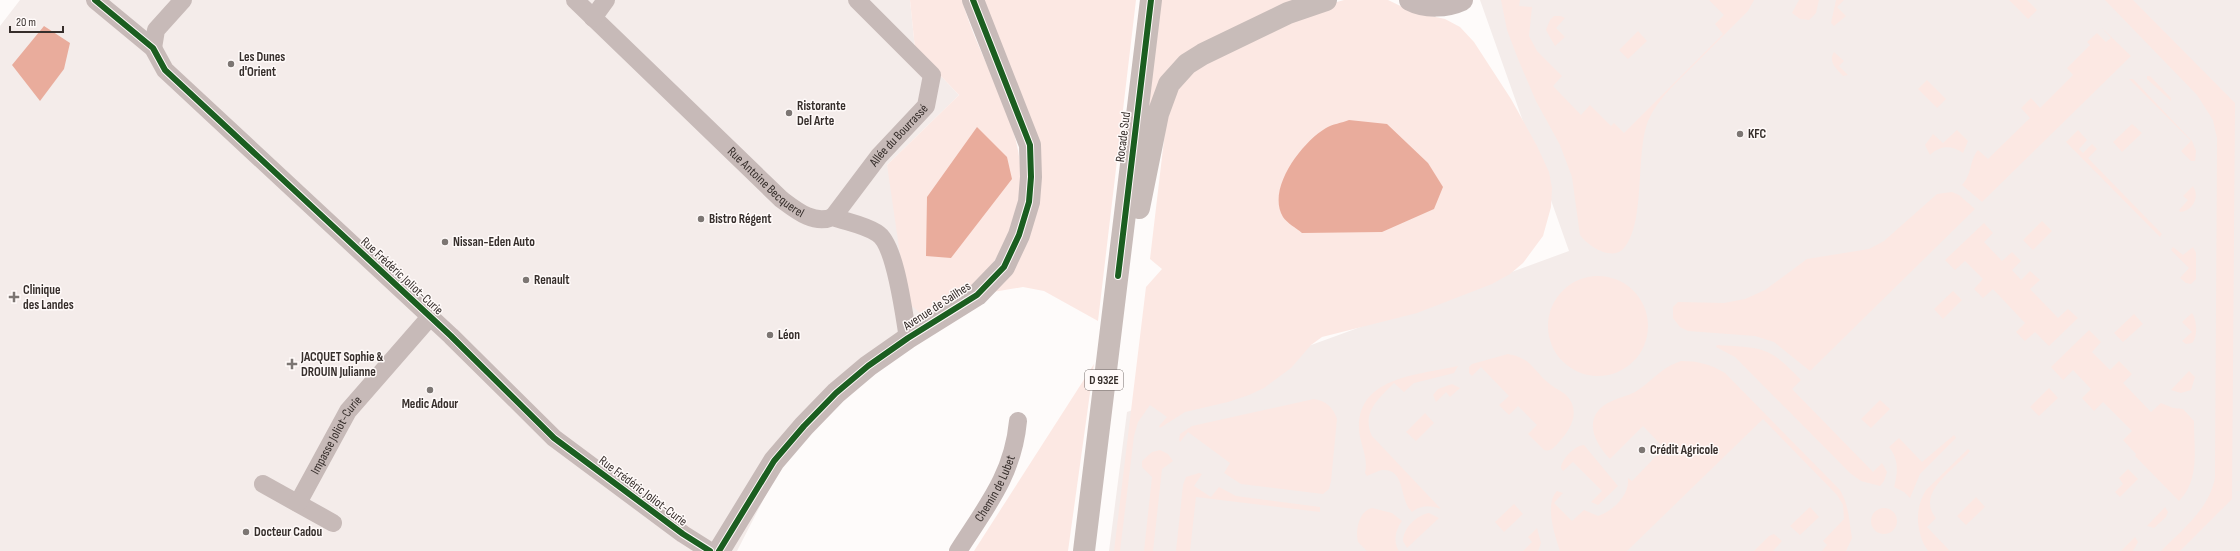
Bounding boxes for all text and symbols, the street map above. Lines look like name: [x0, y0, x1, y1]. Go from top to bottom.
scale bar: [10, 8, 63, 34]
text: 20 m: [16, 15, 36, 30]
place label: Les Dunes d'Orient: [239, 49, 285, 80]
marker: Les Dunes d'Orient: [226, 59, 236, 69]
place label: Ristorante Del Arte: [797, 98, 846, 129]
street label: Allée du Bourrassé: [865, 101, 932, 170]
marker: Ristorante Del Arte: [784, 108, 794, 118]
street label: Rocade Sud: [1112, 111, 1134, 163]
place label: KFC: [1748, 126, 1767, 142]
marker: KFC: [1735, 129, 1745, 139]
street label: Rue Antoine Becquerel: [724, 144, 807, 221]
place label: Bistro Régent: [709, 211, 772, 227]
marker: Bistro Régent: [696, 214, 706, 224]
street label: Rue Frédéric Joliot-Curie: [357, 234, 447, 318]
place label: Nissan-Eden Auto: [453, 234, 535, 250]
marker: Nissan-Eden Auto: [440, 237, 450, 247]
place label: Renault: [534, 272, 570, 288]
marker: Renault: [521, 275, 531, 285]
street label: Avenue de Sailhes: [899, 278, 974, 334]
place label: Clinique des Landes: [23, 282, 74, 313]
marker: Clinique des Landes: [8, 291, 20, 303]
place label: Léon: [778, 327, 800, 343]
marker: Léon: [765, 330, 775, 340]
place label: JACQUET Sophie & DROUIN Julianne: [300, 349, 384, 380]
marker: JACQUET Sophie & DROUIN Julianne: [286, 358, 298, 370]
road number: D 932E: [1085, 370, 1123, 390]
marker: Medic Adour: [425, 385, 435, 395]
street label: Impasse Joliot-Curie: [307, 393, 366, 477]
place label: Medic Adour: [402, 396, 458, 412]
place label: Crédit Agricole: [1650, 442, 1719, 458]
marker: Crédit Agricole: [1637, 445, 1647, 455]
street label: Rue Frédéric Joliot-Curie: [596, 452, 690, 530]
street label: Chemin de Lubet: [971, 453, 1019, 525]
place label: Docteur Cadou: [254, 524, 323, 540]
marker: Docteur Cadou: [241, 527, 251, 537]

